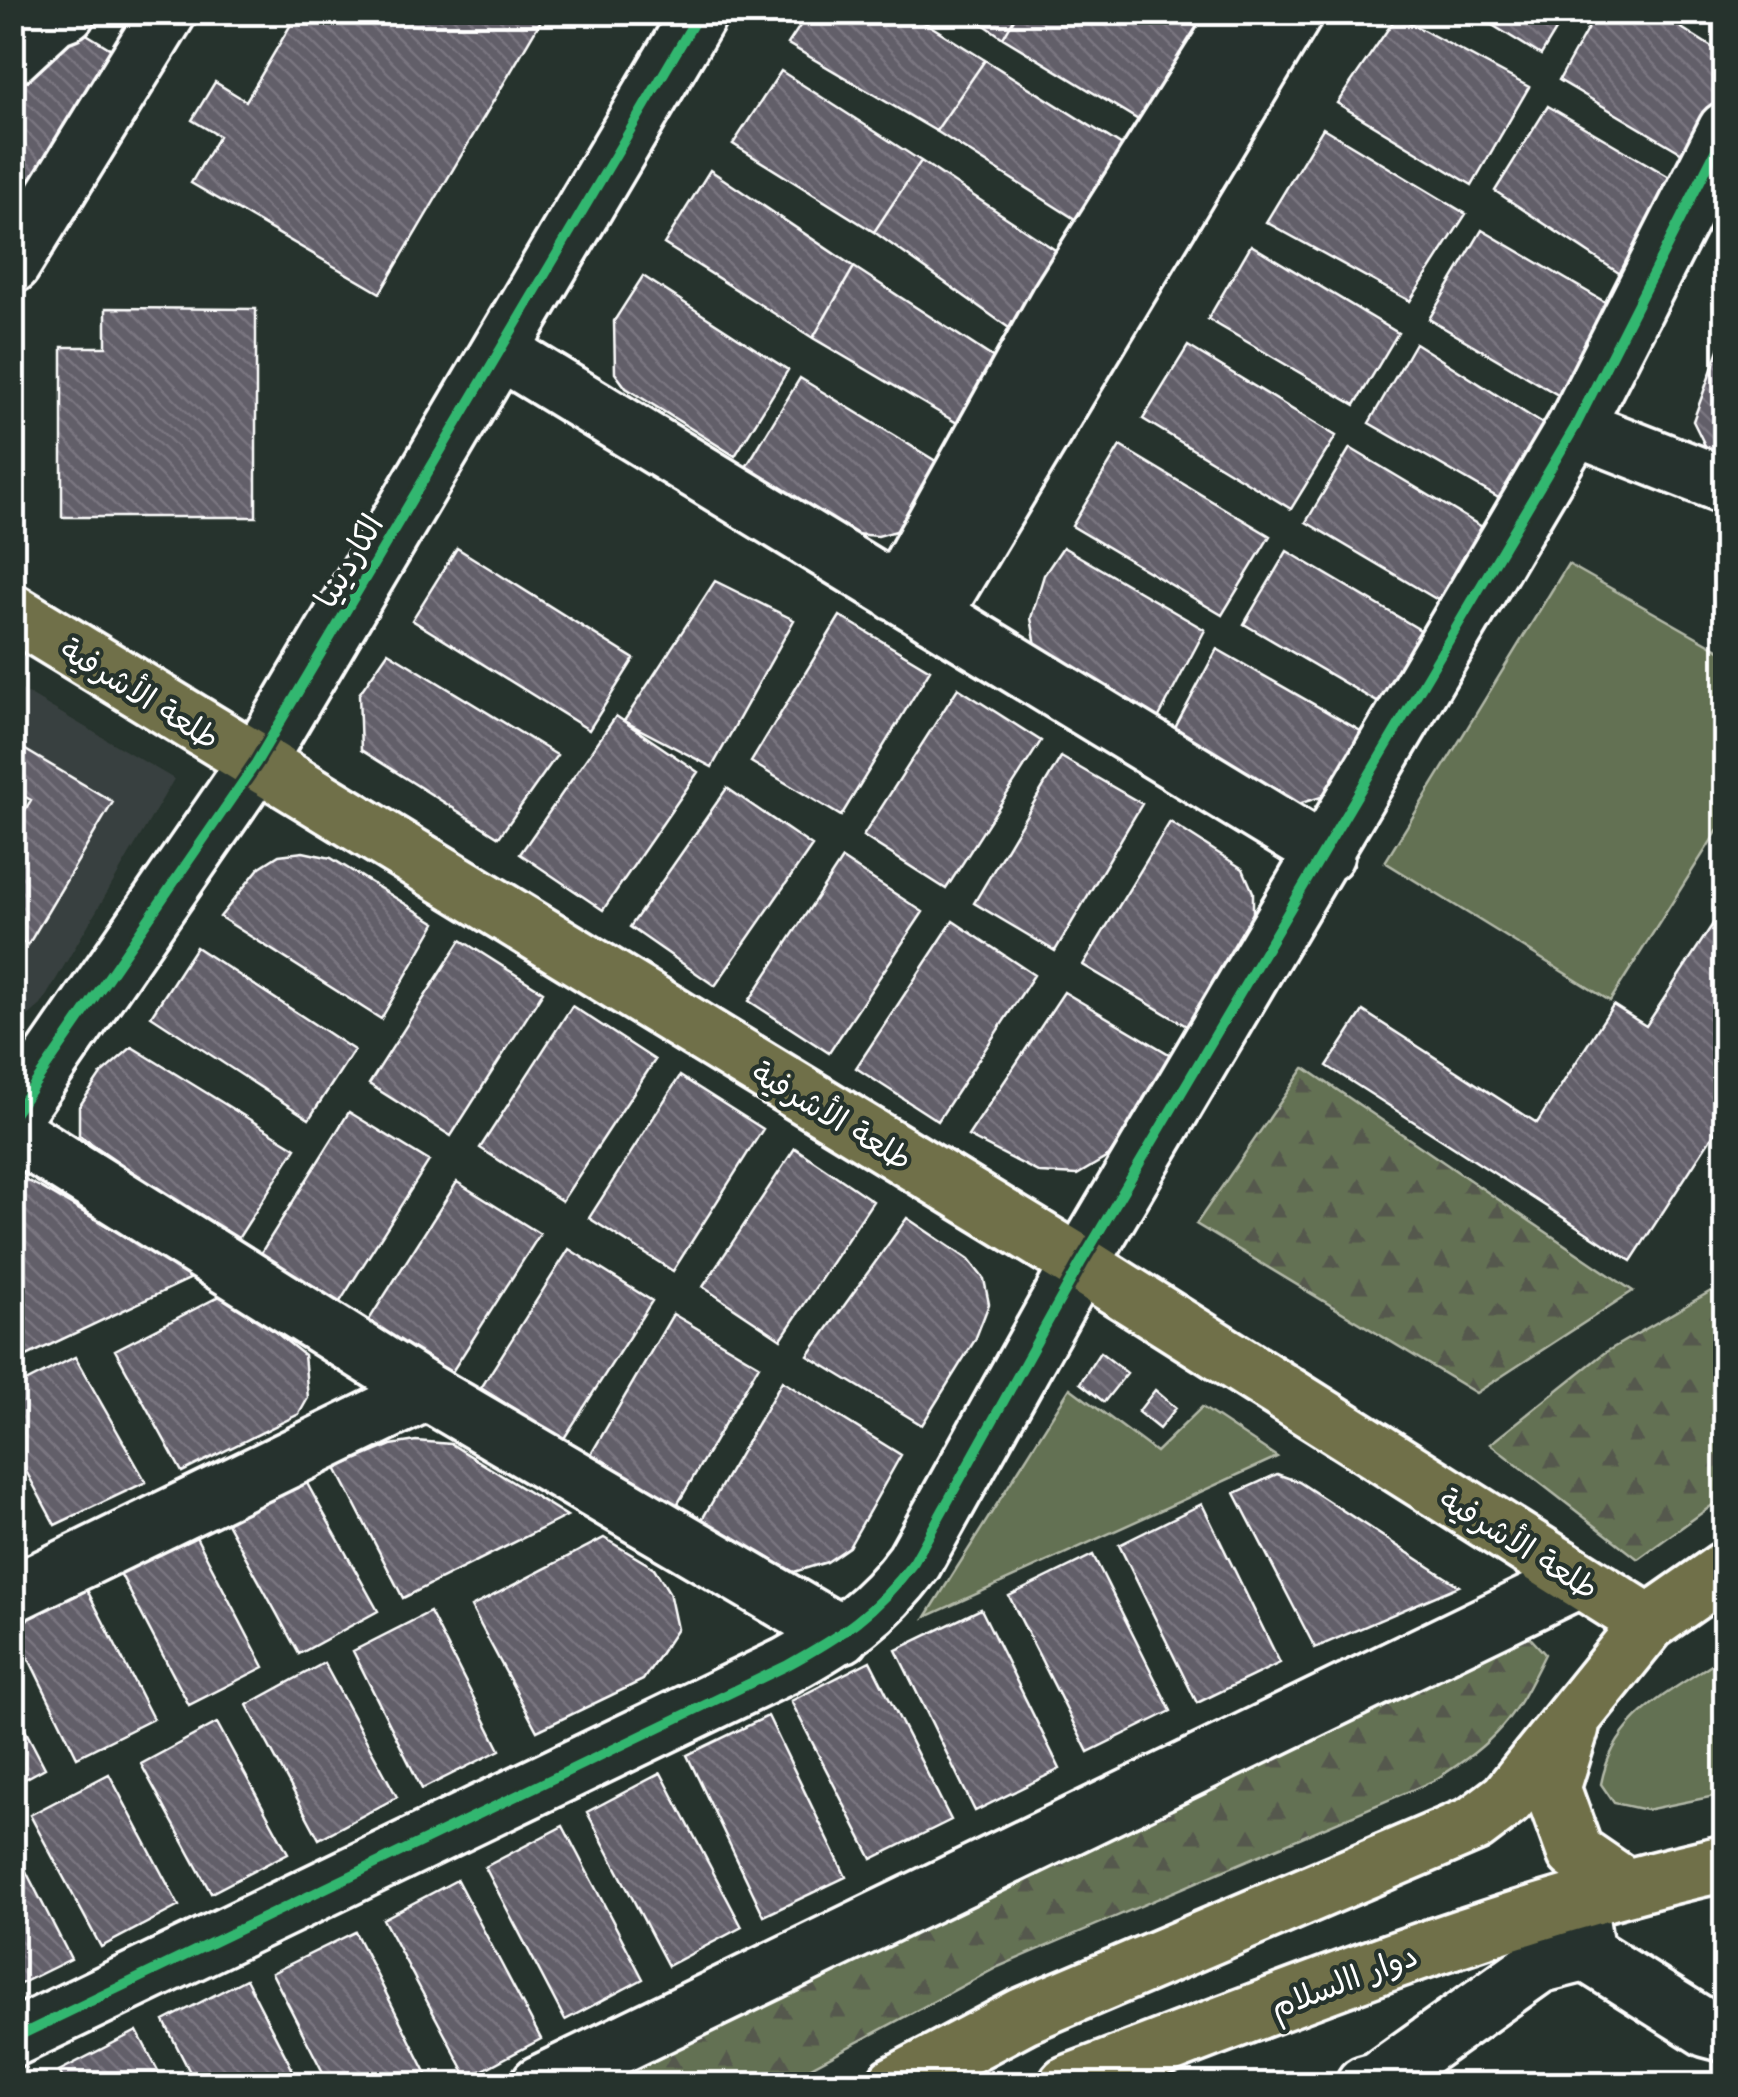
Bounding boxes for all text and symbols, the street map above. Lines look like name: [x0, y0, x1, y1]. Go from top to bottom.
street label: الكاردينيا: [300, 504, 394, 616]
street label: طلعة الأشرفية: [52, 624, 230, 760]
street label: طلعة الأشرفية: [743, 1047, 923, 1181]
street label: طلعة الأشرفية: [1431, 1474, 1609, 1610]
street label: دوار االسلام: [1262, 1929, 1424, 2031]

